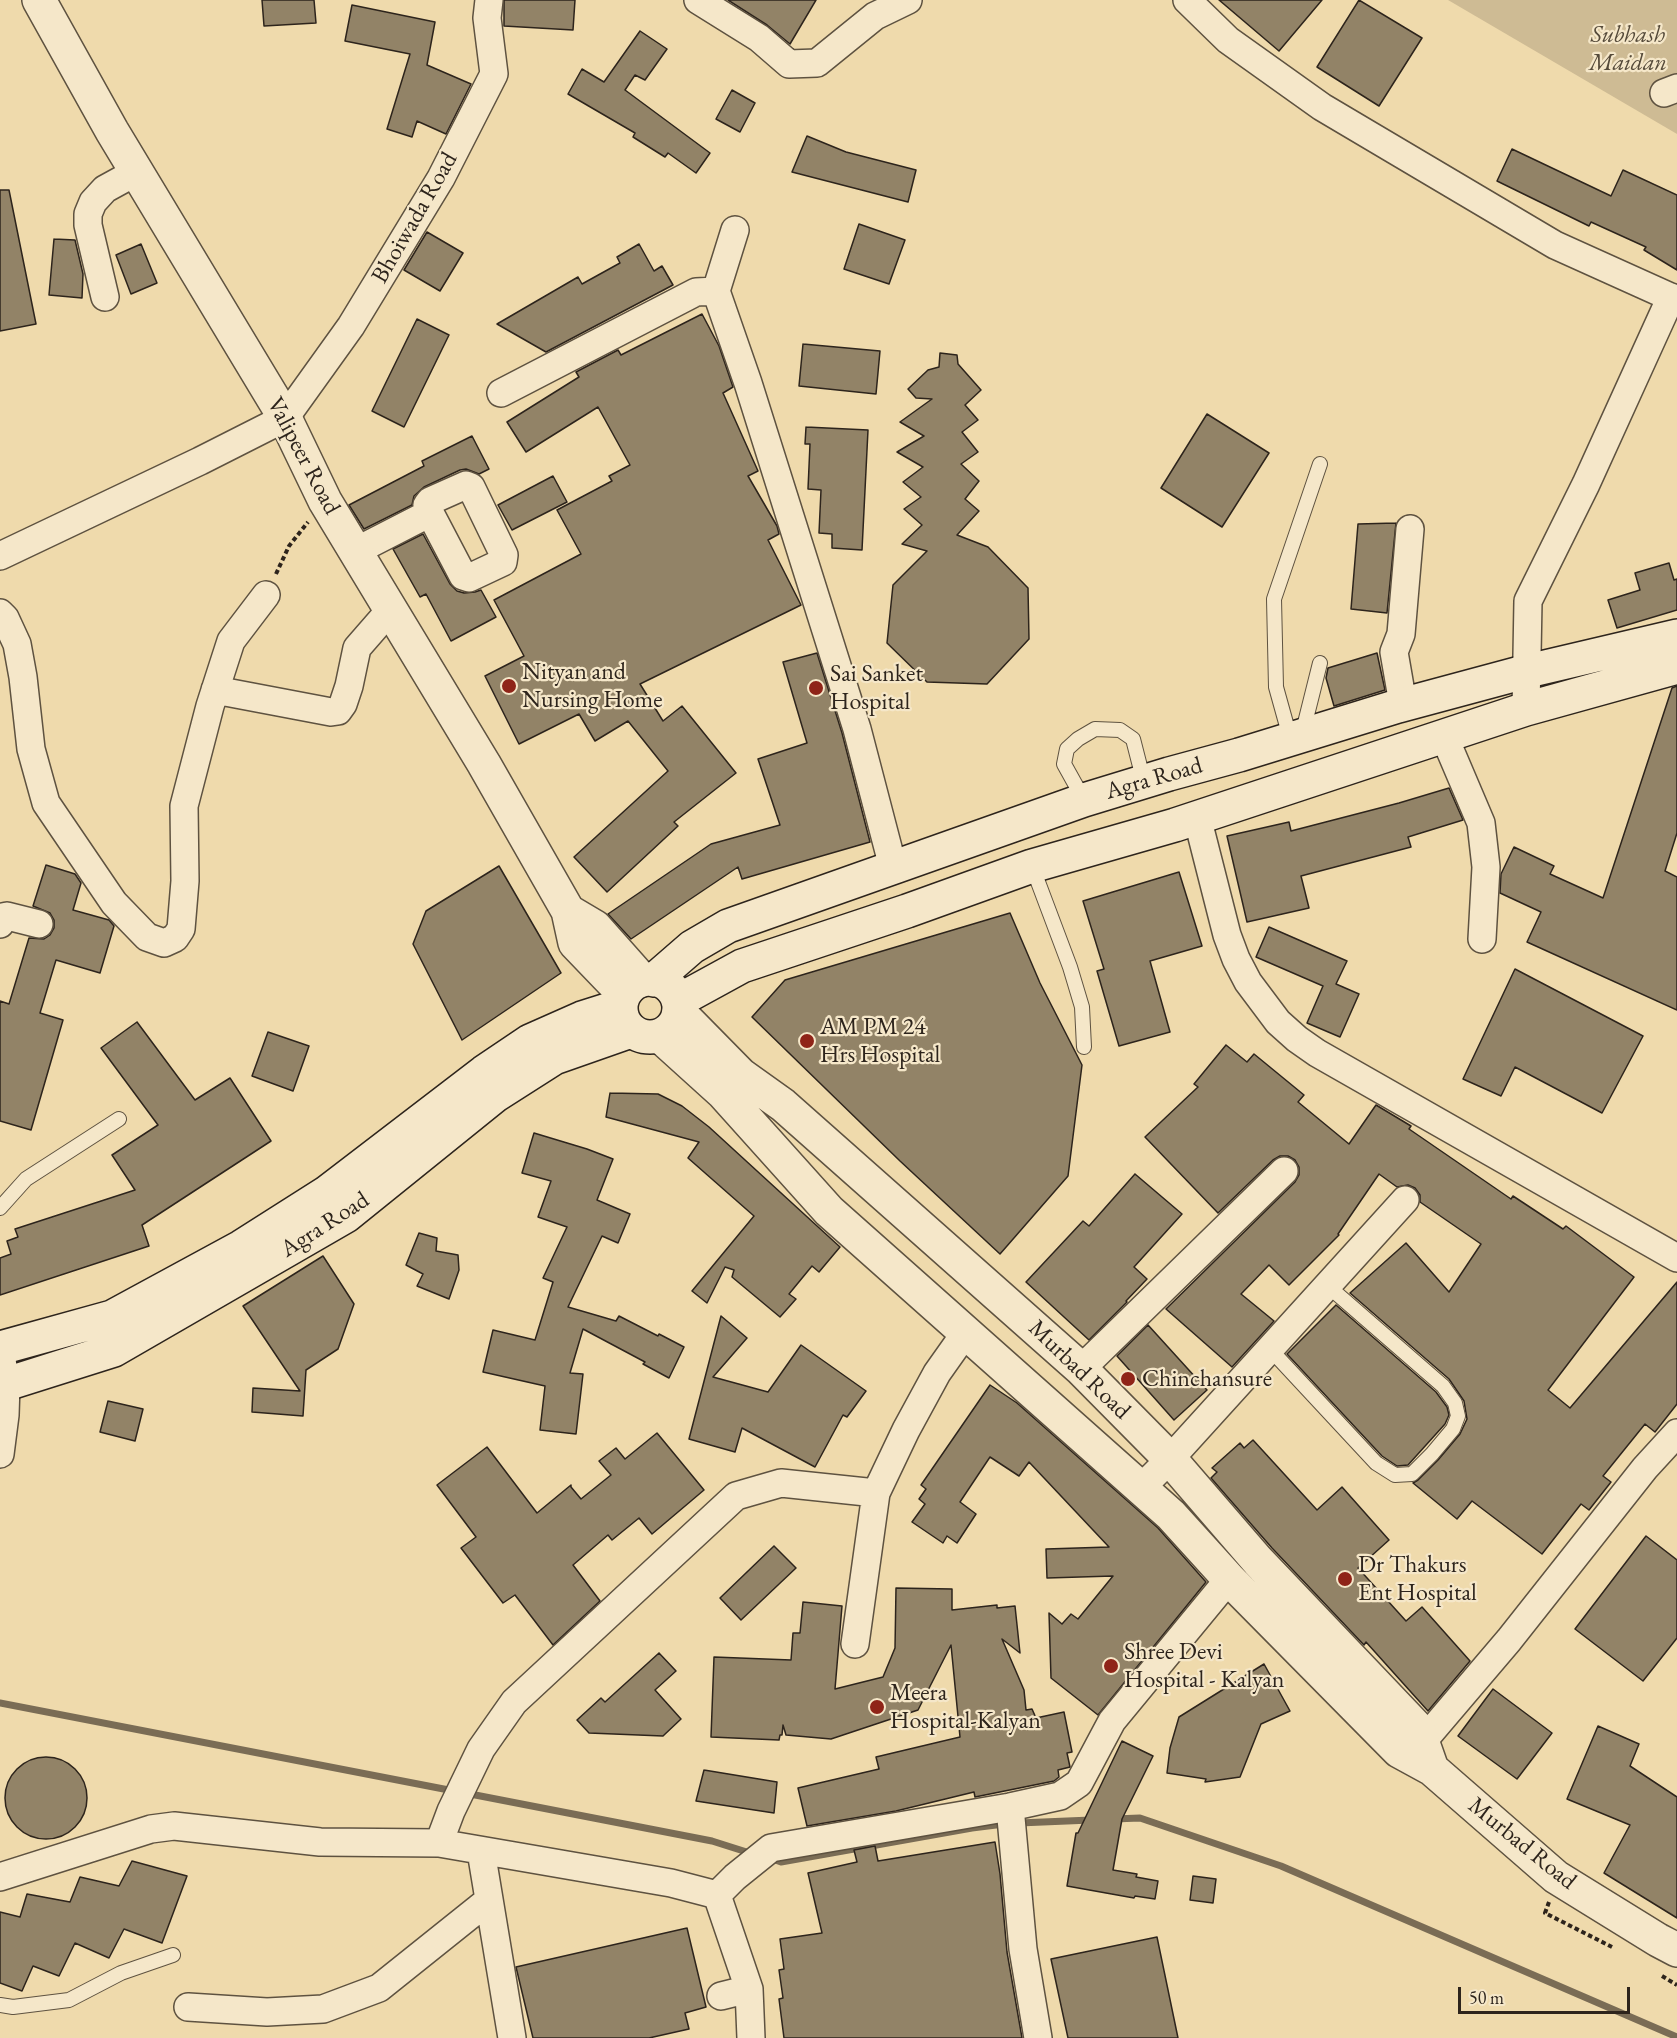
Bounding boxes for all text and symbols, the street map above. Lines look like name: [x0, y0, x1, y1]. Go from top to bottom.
park label: Subhash Maidan: [1589, 21, 1667, 77]
street label: Bhoiwada Road: [366, 147, 464, 289]
street label: Valipeer Road: [260, 392, 346, 520]
place label: Nityan and Nursing Home: [522, 658, 663, 714]
place label: Sai Sanket Hospital: [830, 660, 923, 716]
marker: Nityan and Nursing Home: [500, 677, 518, 695]
marker: Sai Sanket Hospital: [807, 679, 825, 697]
street label: Agra Road: [1102, 751, 1206, 807]
place label: AM PM 24 Hrs Hospital: [820, 1013, 940, 1069]
marker: AM PM 24 Hrs Hospital: [798, 1032, 816, 1050]
street label: Agra Road: [275, 1186, 375, 1264]
street label: Murbad Road: [1022, 1314, 1136, 1426]
place label: Chinchansure: [1142, 1365, 1272, 1393]
marker: Chinchansure: [1119, 1370, 1137, 1388]
place label: Dr Thakurs Ent Hospital: [1358, 1551, 1477, 1607]
marker: Dr Thakurs Ent Hospital: [1336, 1570, 1354, 1588]
place label: Shree Devi Hospital - Kalyan: [1124, 1638, 1285, 1694]
marker: Shree Devi Hospital - Kalyan: [1102, 1657, 1120, 1675]
place label: Meera Hospital-Kalyan: [890, 1679, 1041, 1735]
marker: Meera Hospital-Kalyan: [868, 1698, 886, 1716]
street label: Murbad Road: [1462, 1792, 1582, 1896]
scale bar: [1461, 1975, 1634, 2013]
text: 50 m: [1469, 1986, 1504, 2009]

